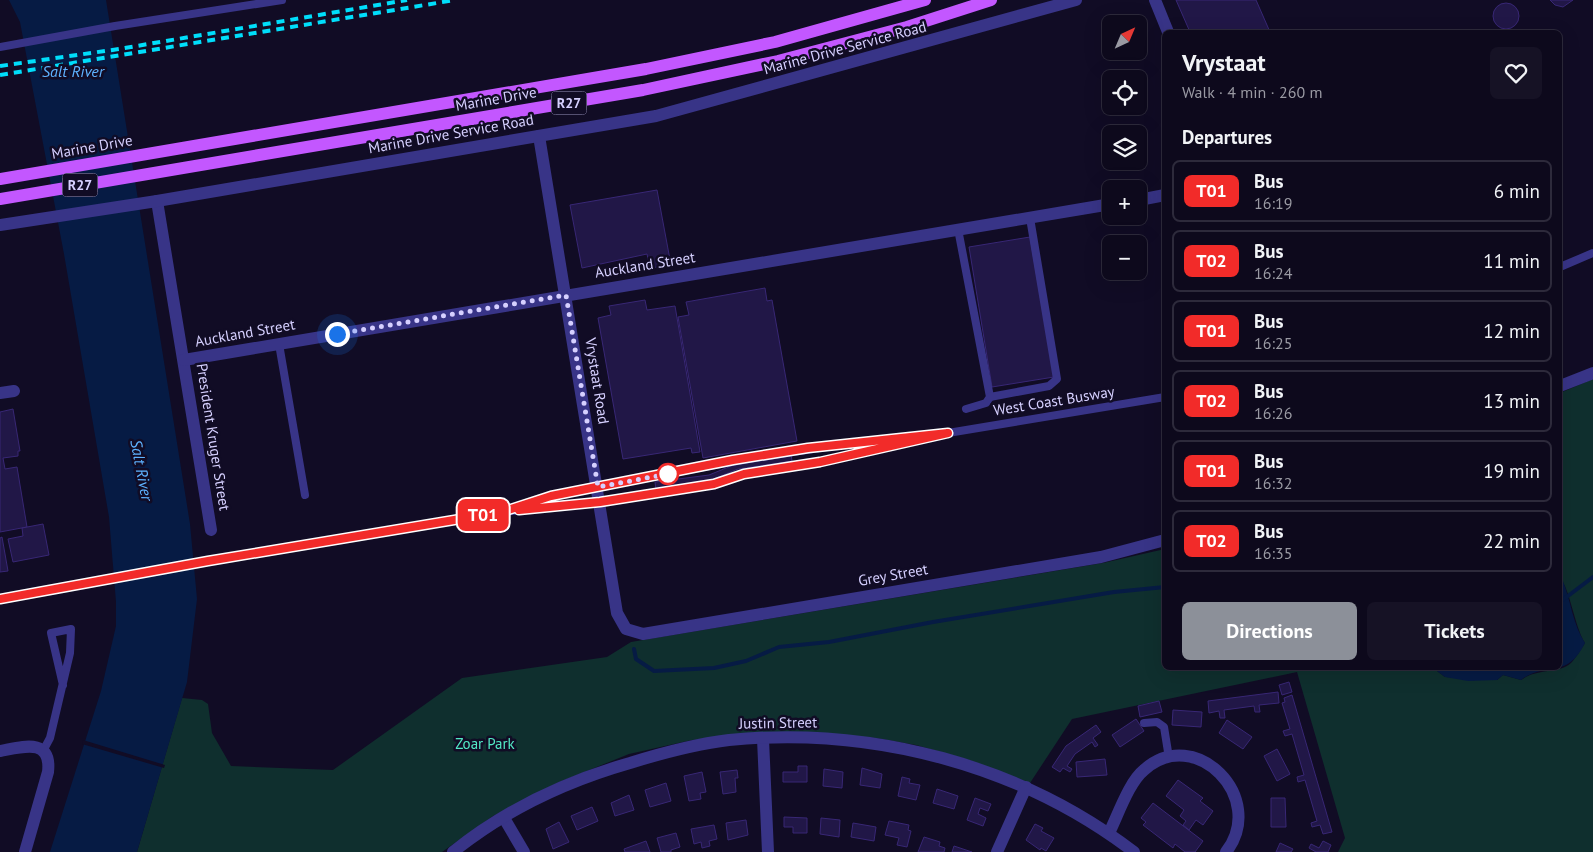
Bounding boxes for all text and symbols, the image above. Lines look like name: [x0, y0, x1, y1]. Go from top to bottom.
north arrow: [1102, 15, 1148, 60]
map controls: [1102, 15, 1147, 280]
street label: Marine Drive Service Road: [761, 17, 928, 78]
text: Vrystaat: [1182, 47, 1266, 78]
button: heart: [1490, 47, 1542, 99]
water label: Salt River: [42, 61, 106, 81]
button: locate: [1102, 70, 1147, 115]
street label: Marine Drive: [454, 82, 538, 115]
text: Walk · 4 min · 260 m: [1182, 82, 1322, 102]
road number: R27: [552, 92, 586, 115]
street label: Marine Drive Service Road: [367, 110, 535, 157]
button: layers: [1102, 125, 1147, 170]
text: Departures: [1182, 125, 1272, 149]
street label: Marine Drive: [50, 130, 134, 163]
text: Bus: [1254, 169, 1283, 193]
road number: R27: [62, 174, 98, 196]
text: T01: [1196, 179, 1227, 202]
text: 6 min: [1494, 179, 1540, 203]
button: +: [1102, 180, 1147, 225]
text: 16:19: [1254, 193, 1292, 213]
button: −: [1102, 235, 1147, 280]
text: Bus: [1254, 239, 1283, 263]
street label: Auckland Street: [593, 247, 696, 282]
text: T02: [1196, 249, 1227, 272]
text: 11 min: [1483, 249, 1540, 273]
text: 16:24: [1254, 263, 1292, 283]
text: Bus: [1254, 309, 1283, 333]
street label: Auckland Street: [193, 314, 296, 351]
text: T01: [1196, 319, 1227, 342]
text: 12 min: [1483, 319, 1540, 343]
your location: [325, 322, 350, 347]
text: 16:25: [1254, 333, 1292, 353]
street label: Vrystaat Road: [581, 335, 614, 425]
street label: President Kruger Street: [192, 362, 235, 512]
text: Bus: [1254, 379, 1283, 403]
street label: West Coast Busway: [992, 382, 1116, 419]
text: T02: [1196, 389, 1227, 412]
text: 13 min: [1483, 389, 1540, 413]
text: 16:26: [1254, 403, 1292, 423]
water label: Salt River: [126, 438, 158, 504]
text: Bus: [1254, 449, 1283, 473]
text: T01: [1196, 459, 1227, 482]
text: 19 min: [1483, 459, 1540, 483]
unlabelled marker: [657, 463, 679, 485]
text: 16:32: [1254, 473, 1292, 493]
line badge: T01: [454, 499, 512, 531]
text: T01: [468, 503, 498, 526]
text: Bus: [1254, 519, 1283, 543]
text: T02: [1196, 529, 1227, 552]
text: 22 min: [1483, 529, 1540, 553]
text: 16:35: [1254, 543, 1292, 563]
street label: Grey Street: [857, 559, 929, 590]
button: Directions: [1182, 602, 1357, 660]
button: Tickets: [1367, 602, 1542, 660]
street label: Justin Street: [738, 712, 817, 733]
park label: Zoar Park: [455, 734, 516, 753]

